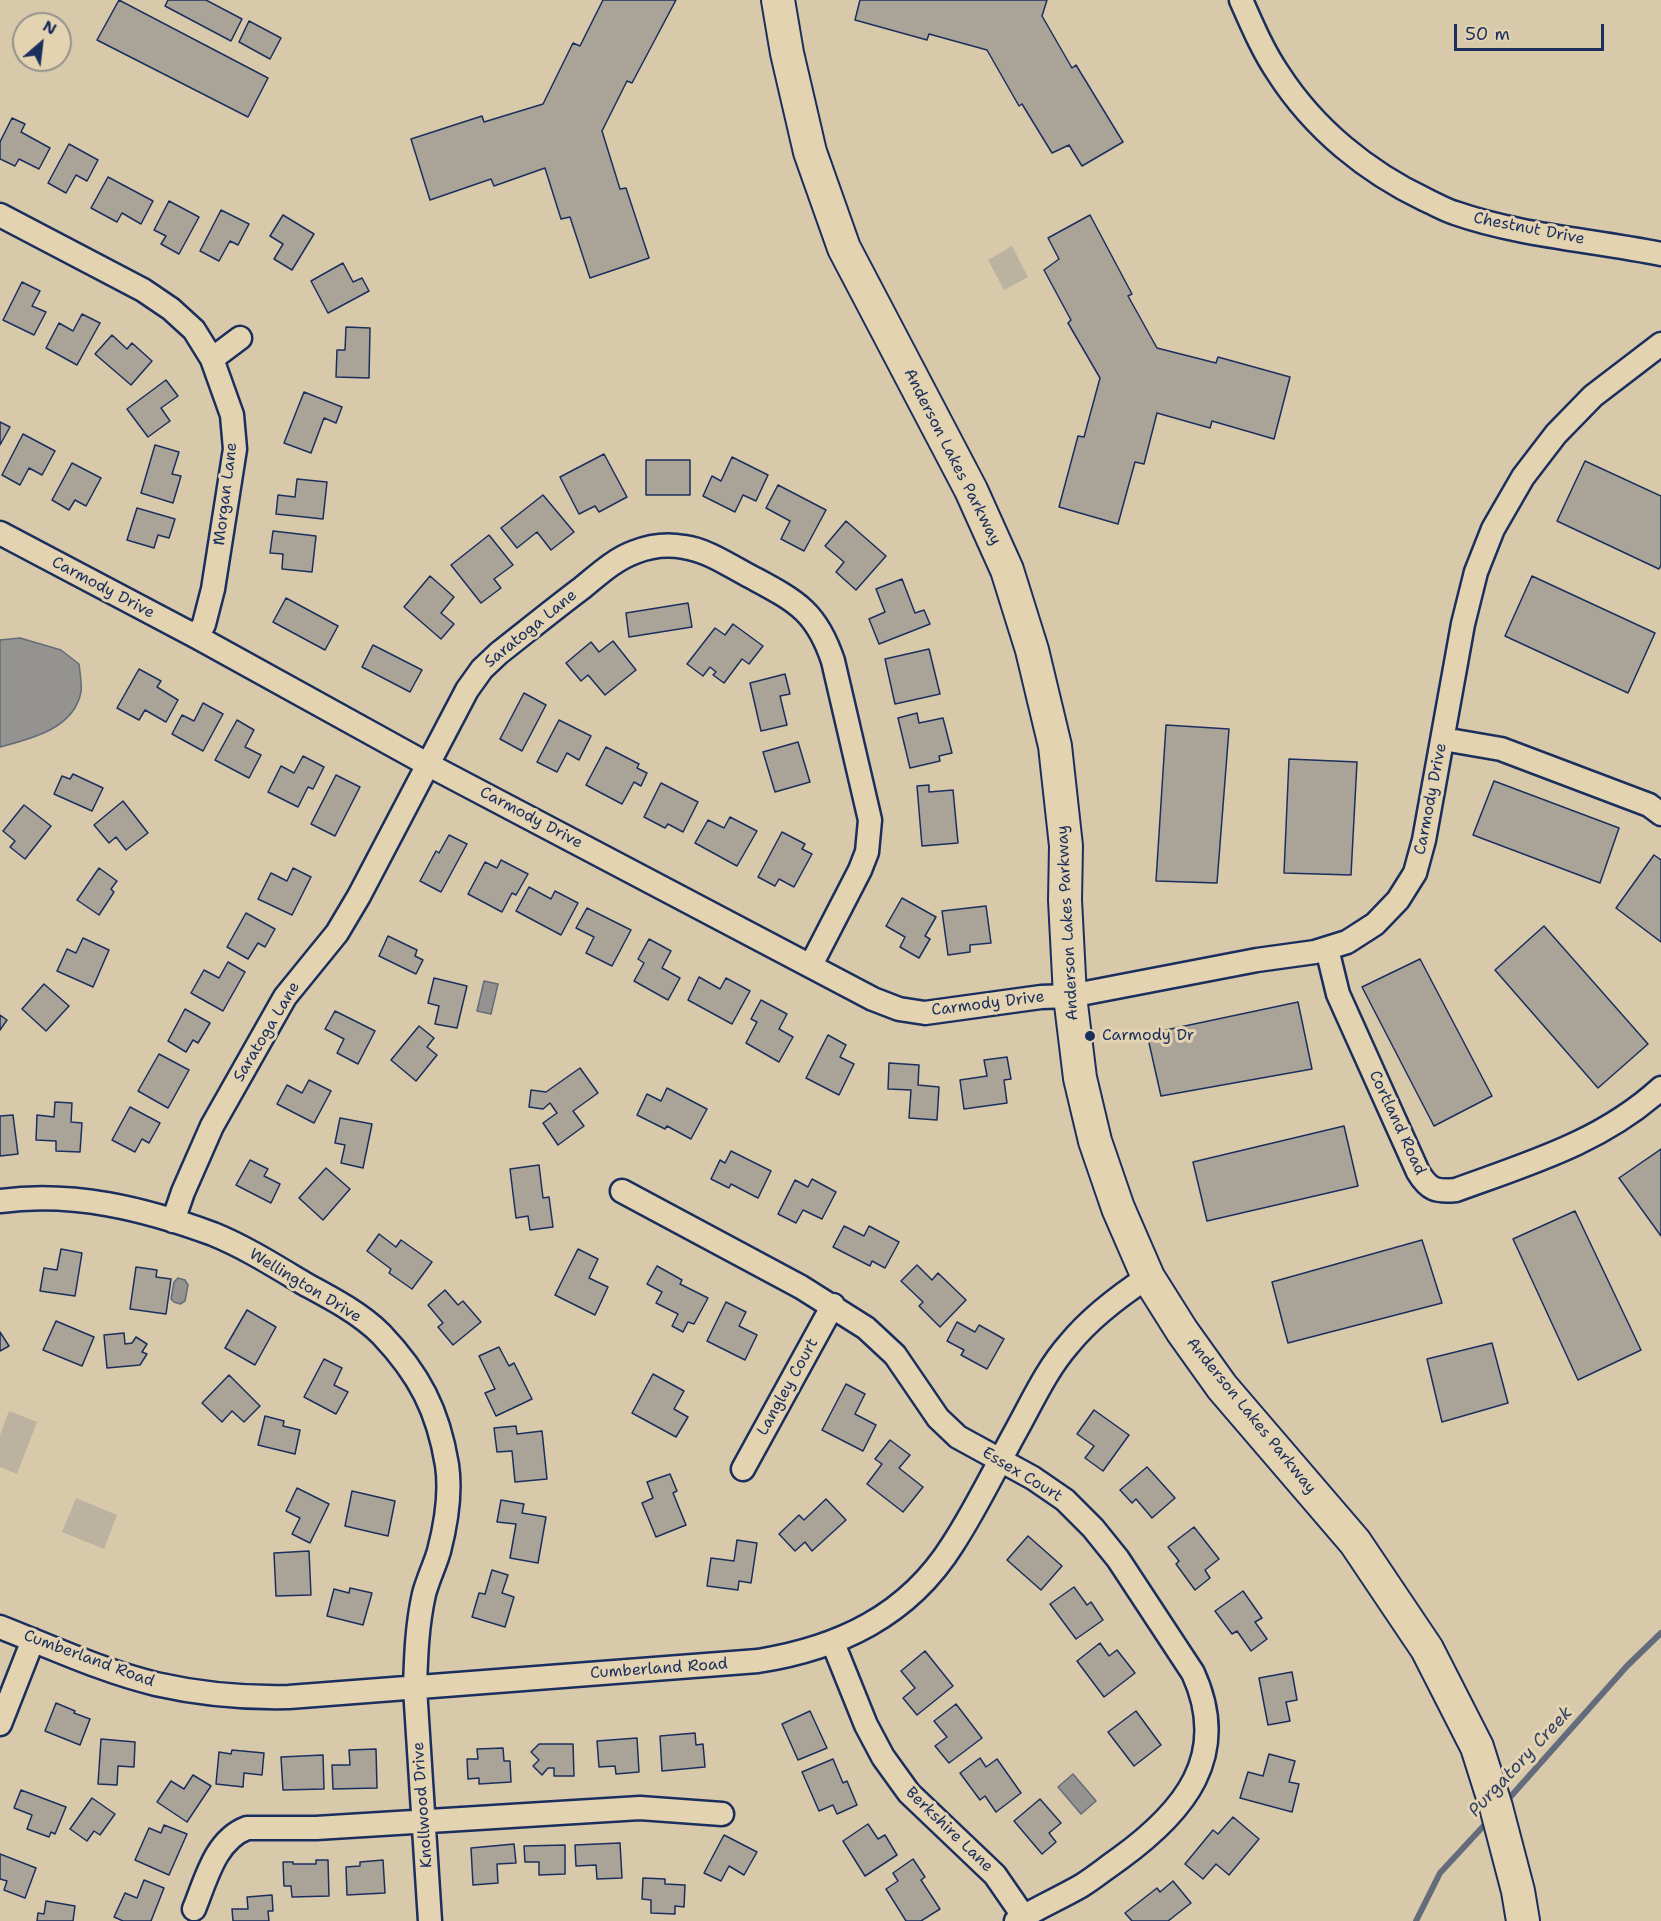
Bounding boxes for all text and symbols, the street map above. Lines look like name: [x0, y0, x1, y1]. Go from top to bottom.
north arrow: [12, 12, 72, 72]
scale bar: [1457, 12, 1607, 50]
text: N: [39, 15, 60, 40]
text: 50 m: [1465, 22, 1510, 46]
street label: Chestnut Drive: [1472, 209, 1586, 249]
street label: Anderson Lakes Parkway: [899, 366, 1005, 548]
street label: Morgan Lane: [210, 441, 242, 547]
street label: Carmody Drive: [48, 553, 158, 623]
street label: Saratoga Lane: [481, 586, 581, 672]
street label: Carmody Drive: [1411, 741, 1451, 857]
street label: Carmody Drive: [476, 783, 586, 853]
street label: Anderson Lakes Parkway: [1053, 825, 1083, 1021]
street label: Saratoga Lane: [230, 978, 304, 1086]
street label: Carmody Drive: [930, 988, 1046, 1020]
place label: Carmody Dr: [1102, 1026, 1194, 1046]
marker: Carmody Dr: [1083, 1029, 1097, 1043]
street label: Cortland Road: [1364, 1068, 1430, 1178]
street label: Wellington Drive: [245, 1245, 365, 1327]
street label: Anderson Lakes Parkway: [1182, 1334, 1320, 1498]
street label: Langley Court: [753, 1335, 823, 1439]
street label: Essex Court: [978, 1444, 1066, 1506]
street label: Cumberland Road: [21, 1626, 157, 1692]
street label: Cumberland Road: [590, 1655, 728, 1683]
water label: Purgatory Creek: [1464, 1702, 1578, 1822]
street label: Knollwood Drive: [409, 1741, 437, 1869]
street label: Berkshire Lane: [901, 1783, 997, 1877]

